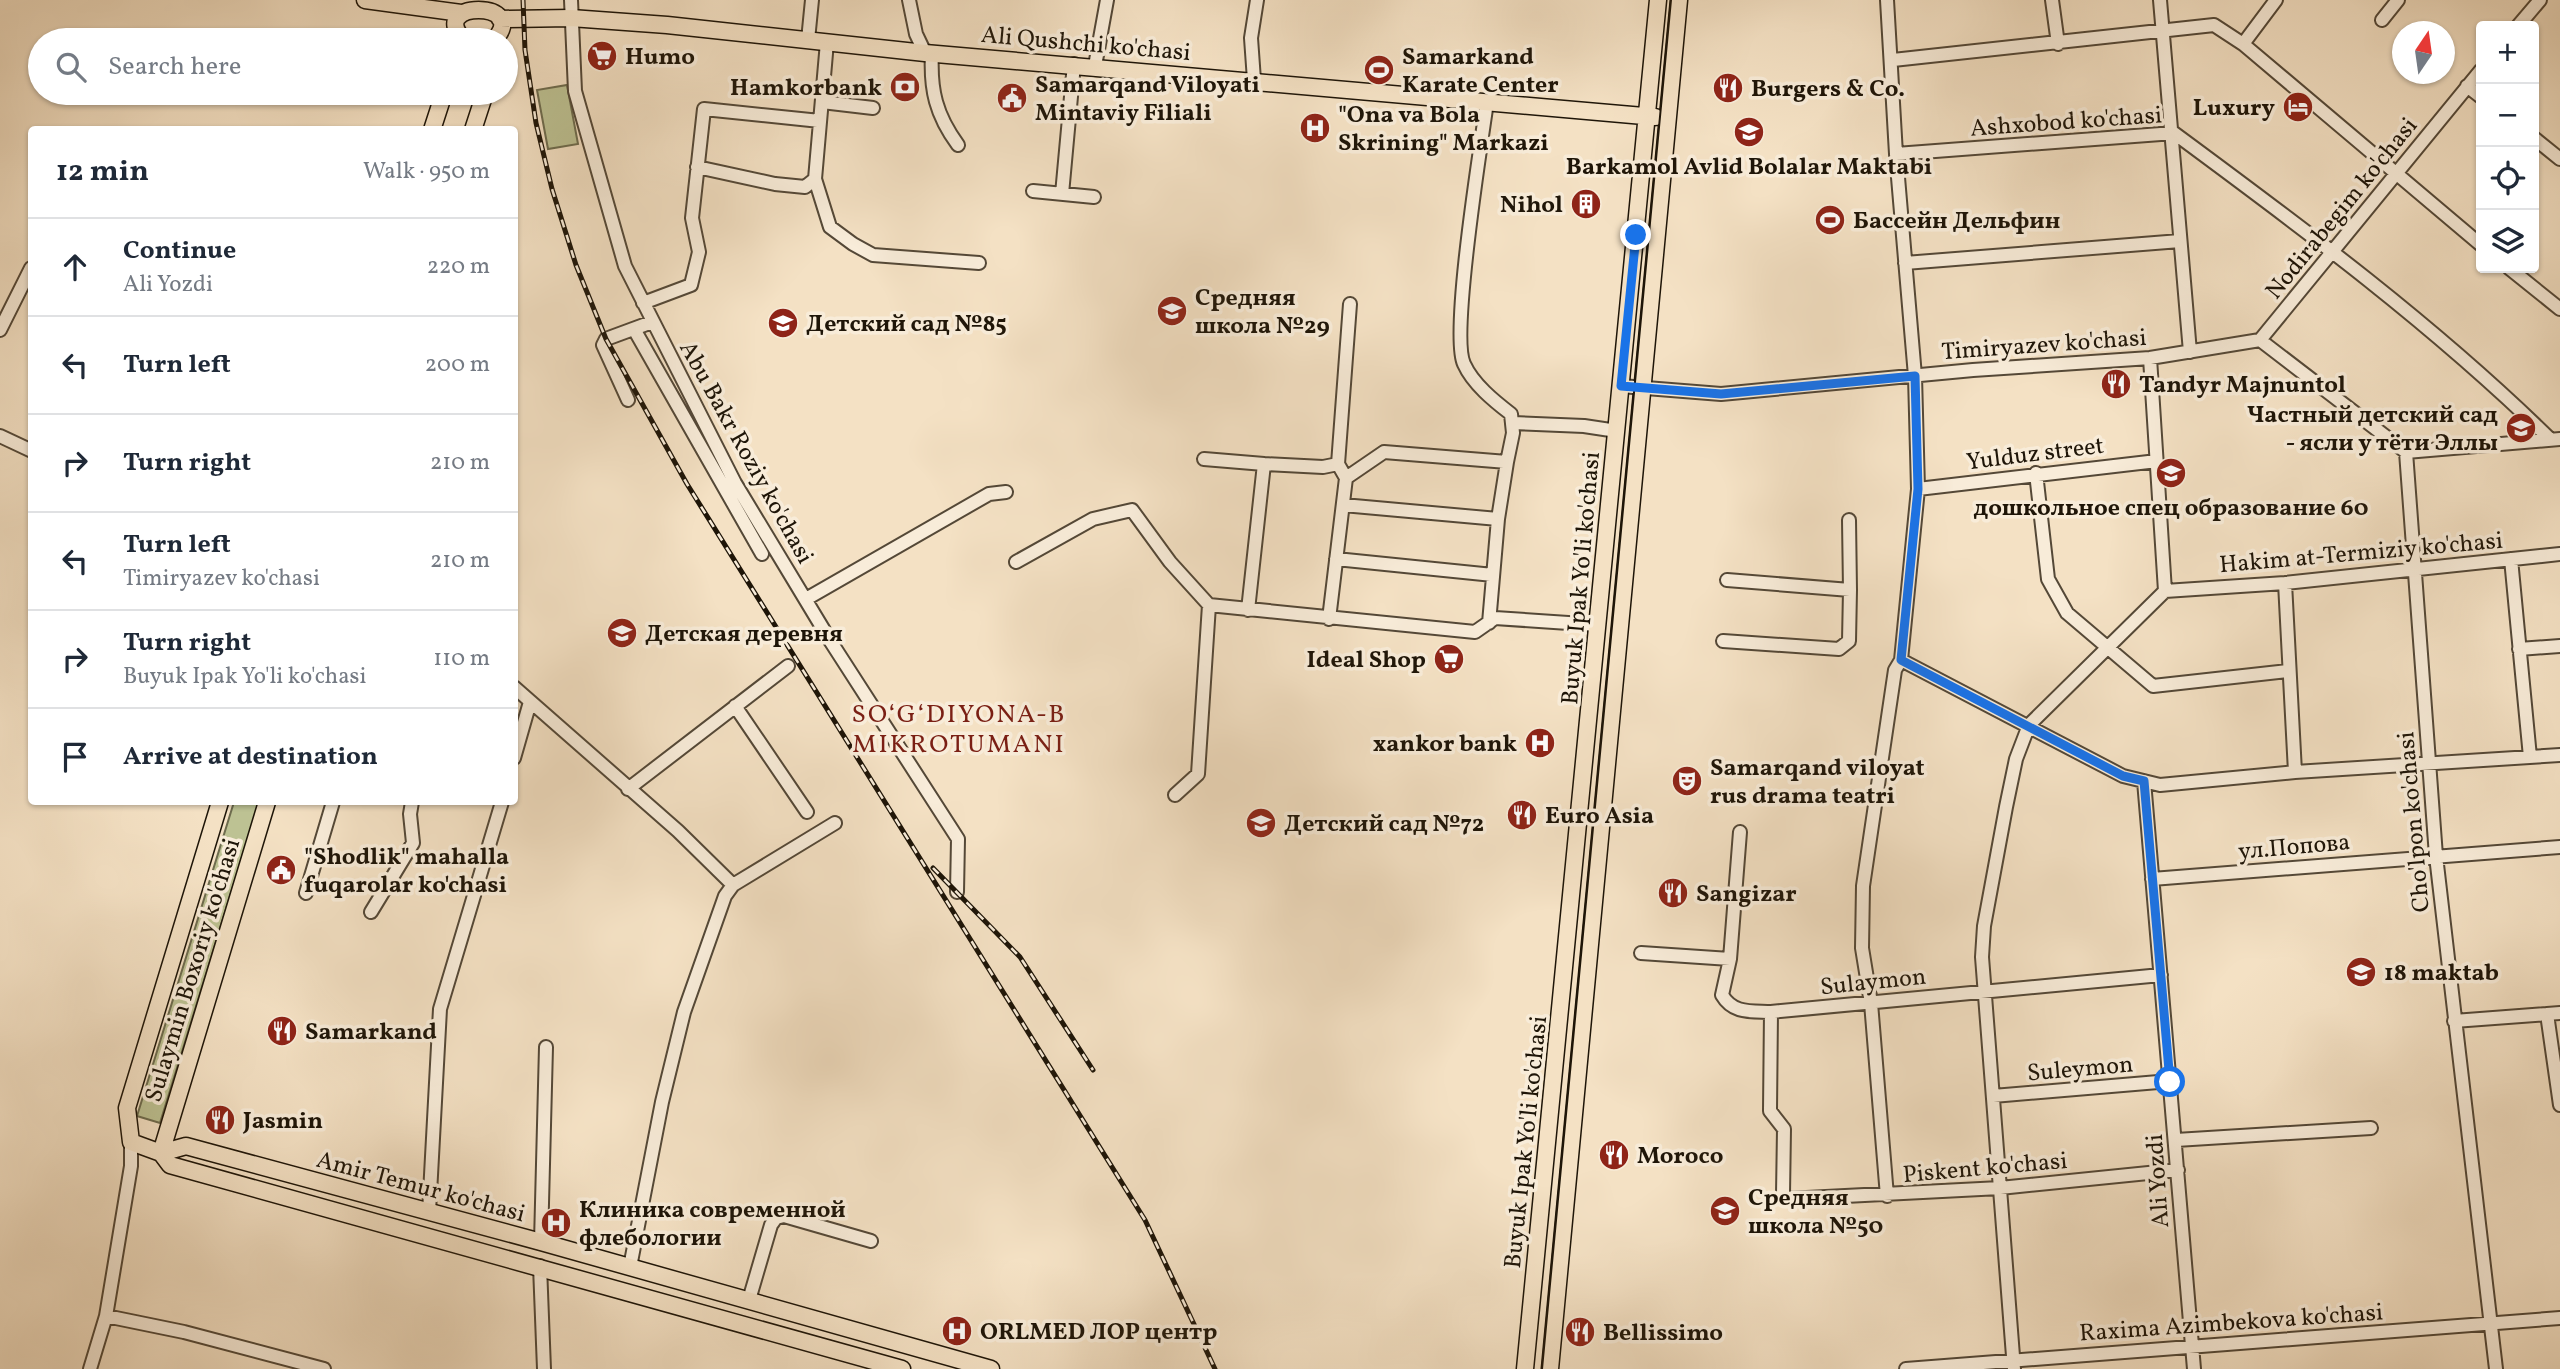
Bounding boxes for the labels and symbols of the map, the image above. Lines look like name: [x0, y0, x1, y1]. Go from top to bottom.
street label: Ali Qushchi ko'chasi: [980, 19, 1192, 71]
north arrow: [2392, 21, 2455, 84]
supermarket icon: Humo: [585, 39, 619, 73]
place label: Humo: [625, 41, 695, 75]
place label: Samarkand Karate Center: [1402, 41, 1559, 103]
sports icon: Samarkand Karate Center: [1362, 53, 1396, 87]
place label: Samarqand Viloyati Mintaviy Filiali: [1035, 69, 1260, 131]
bank icon: Hamkorbank: [888, 70, 922, 104]
restaurant icon: Burgers & Co.: [1711, 71, 1745, 105]
place label: Hamkorbank: [730, 72, 882, 106]
place label: Burgers & Co.: [1751, 73, 1905, 107]
public building icon: Samarqand Viloyati Mintaviy Filiali: [995, 81, 1029, 115]
hotel icon: Luxury: [2281, 90, 2315, 124]
place label: Luxury: [2193, 92, 2276, 126]
place label: "Ona va Bola Skrining" Markazi: [1338, 99, 1549, 161]
street label: Ashxobod ko'chasi: [1969, 99, 2163, 147]
hospital icon: "Ona va Bola Skrining" Markazi: [1298, 111, 1332, 145]
street label: Nodirabegim ko'chasi: [2258, 111, 2427, 308]
school or university icon: Barkamol Avlid Bolalar Maktabi: [1732, 115, 1766, 149]
place label: Barkamol Avlid Bolalar Maktabi: [1566, 151, 1932, 185]
building icon: Nihol: [1569, 187, 1603, 221]
place label: Nihol: [1500, 189, 1563, 223]
sports icon: Бассейн Дельфин: [1813, 203, 1847, 237]
place label: Бассейн Дельфин: [1853, 205, 2060, 239]
route end: [1620, 219, 1651, 250]
place label: Средняя школа №29: [1195, 282, 1330, 344]
school or university icon: Средняя школа №29: [1155, 294, 1189, 328]
school or university icon: Детский сад №85: [766, 306, 800, 340]
place label: Детский сад №85: [806, 308, 1007, 342]
street label: Timiryazev ko'chasi: [1941, 322, 2148, 370]
street label: Abu Bakr Roziy ko'chasi: [670, 335, 821, 571]
restaurant icon: Tandyr Majnuntol: [2099, 367, 2133, 401]
place label: Tandyr Majnuntol: [2139, 369, 2346, 403]
place label: Частный детский сад - ясли у тёти Эллы: [2247, 399, 2498, 461]
school or university icon: Частный детский сад - ясли у тёти Эллы: [2504, 411, 2538, 445]
street label: Yulduz street: [1964, 430, 2106, 480]
street label: Buyuk Ipak Yo'li ko'chasi: [1554, 450, 1610, 706]
school or university icon: дошкольное спец образование 60: [2154, 456, 2188, 490]
place label: дошкольное спец образование 60: [1973, 492, 2369, 526]
street label: Hakim at-Termiziy ko'chasi: [2218, 525, 2504, 583]
school or university icon: Детская деревня: [605, 616, 639, 650]
place label: Детская деревня: [645, 618, 843, 652]
supermarket icon: Ideal Shop: [1432, 642, 1466, 676]
place label: Ideal Shop: [1307, 644, 1426, 678]
district label: SO‘G‘DIYONA-B MIKROTUMANI: [852, 697, 1066, 763]
hospital icon: xankor bank: [1523, 726, 1557, 760]
place label: xankor bank: [1373, 728, 1517, 762]
street label: Cho'lpon ko'chasi: [2390, 730, 2440, 914]
place label: Samarqand viloyat rus drama teatri: [1710, 752, 1925, 814]
theatre icon: Samarqand viloyat rus drama teatri: [1670, 764, 1704, 798]
restaurant icon: Euro Asia: [1505, 798, 1539, 832]
place label: Euro Asia: [1545, 800, 1654, 834]
school or university icon: Детский сад №72: [1244, 806, 1278, 840]
place label: Детский сад №72: [1284, 808, 1484, 842]
street label: ул.Попова: [2237, 826, 2352, 870]
street label: Sulaymin Boxoriy ko'chasi: [138, 835, 250, 1107]
place label: "Shodlik" mahalla fuqarolar ko'chasi: [304, 841, 509, 903]
public building icon: "Shodlik" mahalla fuqarolar ko'chasi: [264, 853, 298, 887]
restaurant icon: Sangizar: [1656, 876, 1690, 910]
place label: Sangizar: [1696, 878, 1797, 912]
school or university icon: 18 maktab: [2344, 955, 2378, 989]
place label: 18 maktab: [2384, 957, 2499, 991]
street label: Sulaymon: [1818, 961, 1928, 1005]
restaurant icon: Samarkand: [265, 1014, 299, 1048]
street label: Buyuk Ipak Yo'li ko'chasi: [1497, 1014, 1557, 1270]
place label: Samarkand: [305, 1016, 437, 1050]
street label: Suleymon: [2026, 1048, 2135, 1092]
route start: [2154, 1066, 2185, 1097]
restaurant icon: Jasmin: [203, 1103, 237, 1137]
place label: Jasmin: [242, 1105, 323, 1139]
street label: Ali Yozdi: [2139, 1133, 2179, 1229]
restaurant icon: Moroco: [1597, 1138, 1631, 1172]
place label: Moroco: [1637, 1140, 1723, 1174]
street label: Amir Temur ko'chasi: [312, 1144, 529, 1232]
street label: Piskent ko'chasi: [1901, 1145, 2069, 1193]
place label: Средняя школа №50: [1748, 1182, 1883, 1244]
place label: Клиника современной флебологии: [579, 1194, 846, 1256]
school or university icon: Средняя школа №50: [1708, 1194, 1742, 1228]
hospital icon: Клиника современной флебологии: [539, 1206, 573, 1240]
street label: Raxima Azimbekova ko'chasi: [2078, 1296, 2384, 1352]
hospital icon: ORLMED ЛОР центр: [940, 1314, 974, 1348]
restaurant icon: Bellissimo: [1563, 1315, 1597, 1349]
place label: ORLMED ЛОР центр: [980, 1316, 1217, 1350]
place label: Bellissimo: [1603, 1317, 1723, 1351]

